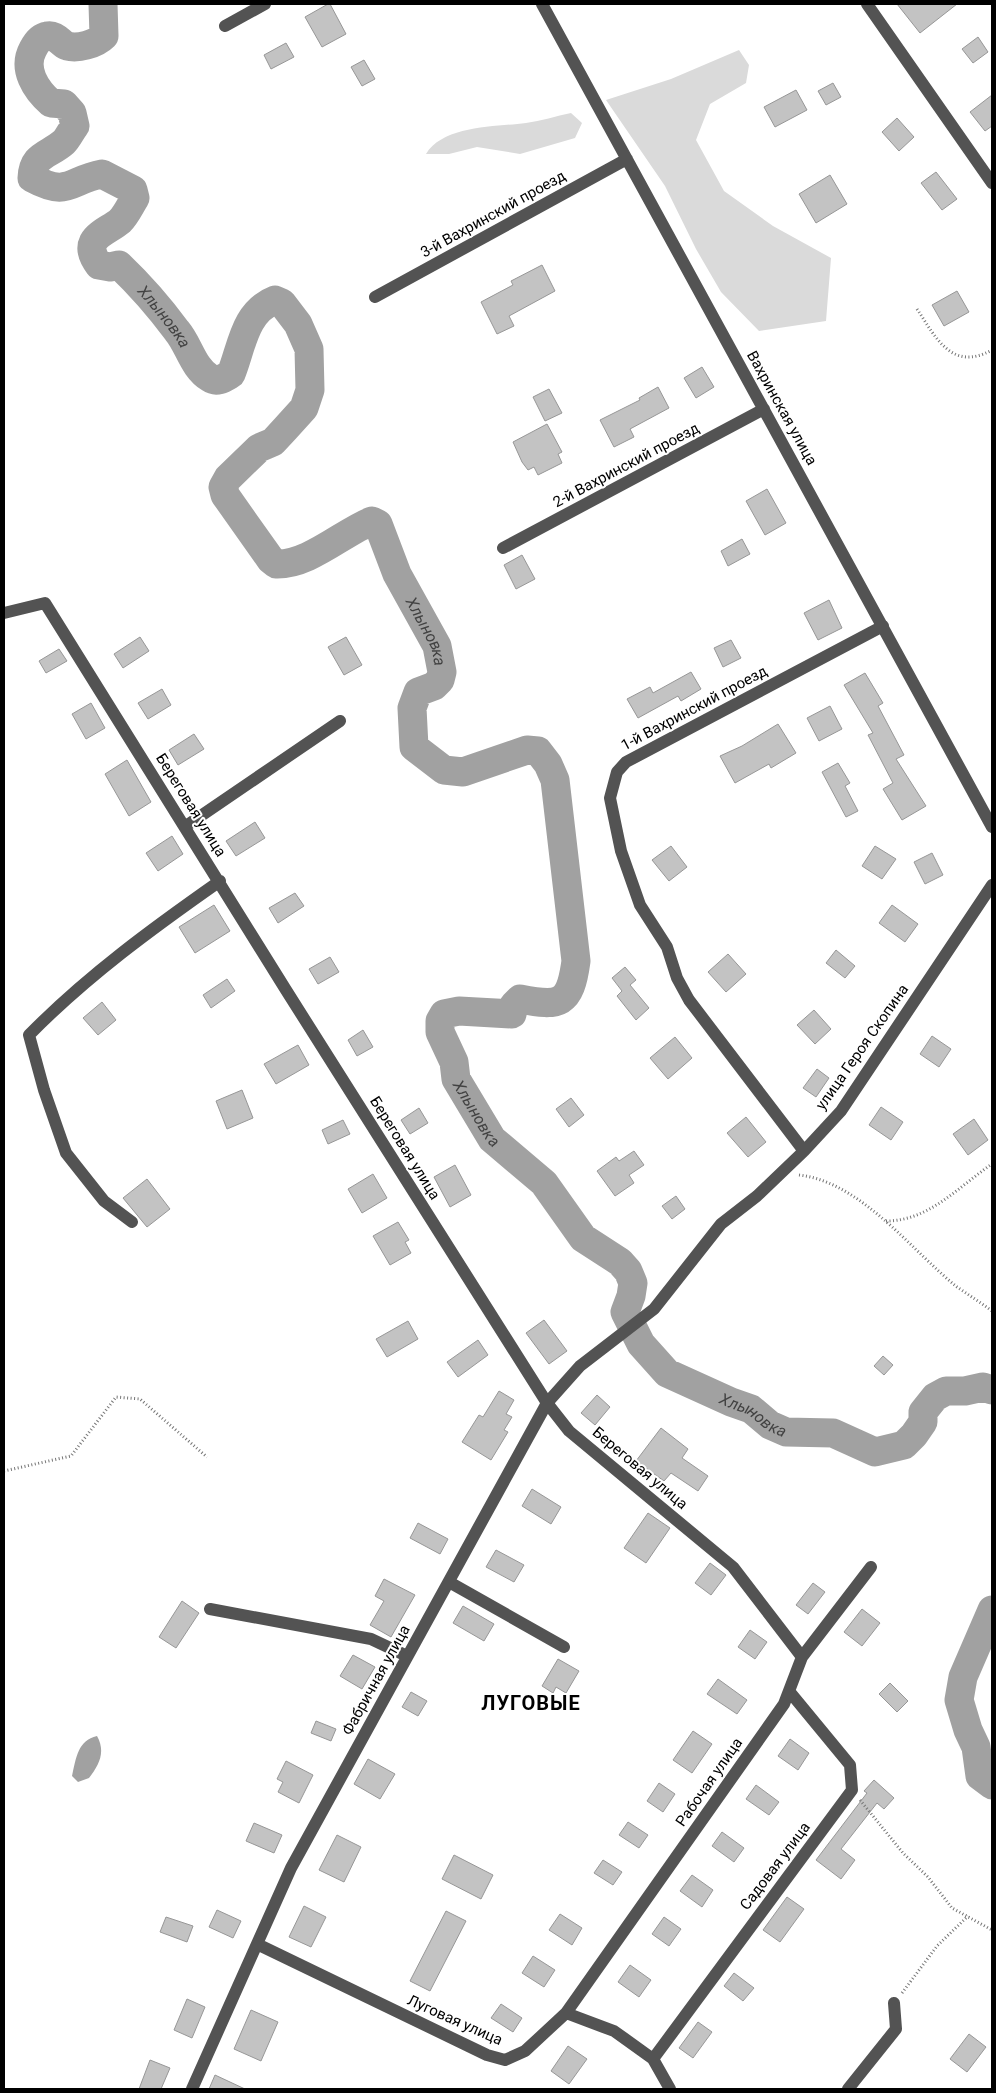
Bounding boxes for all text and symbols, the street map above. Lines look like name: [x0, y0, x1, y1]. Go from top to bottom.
street label: 3-й Вахринский проезд: [417, 167, 569, 261]
water label: Хлыновка: [133, 281, 195, 351]
street label: Вахринская улица: [743, 348, 821, 468]
street label: 2-й Вахринский проезд: [550, 419, 702, 511]
water label: Хлыновка: [401, 593, 450, 667]
street label: 1-й Вахринский проезд: [618, 662, 770, 754]
street label: Береговая улица: [152, 750, 230, 860]
street label: улица Героя Скопина: [812, 981, 912, 1113]
water label: Хлыновка: [448, 1076, 503, 1151]
street label: Береговая улица: [366, 1093, 444, 1203]
water label: Хлыновка: [716, 1389, 789, 1441]
street label: Береговая улица: [589, 1423, 691, 1513]
street label: Фабричная улица: [338, 1622, 414, 1738]
district label: ЛУГОВЫЕ: [481, 1691, 581, 1715]
street label: Рабочая улица: [672, 1734, 746, 1830]
street label: Садовая улица: [736, 1818, 814, 1914]
street label: Луговая улица: [405, 1991, 505, 2049]

